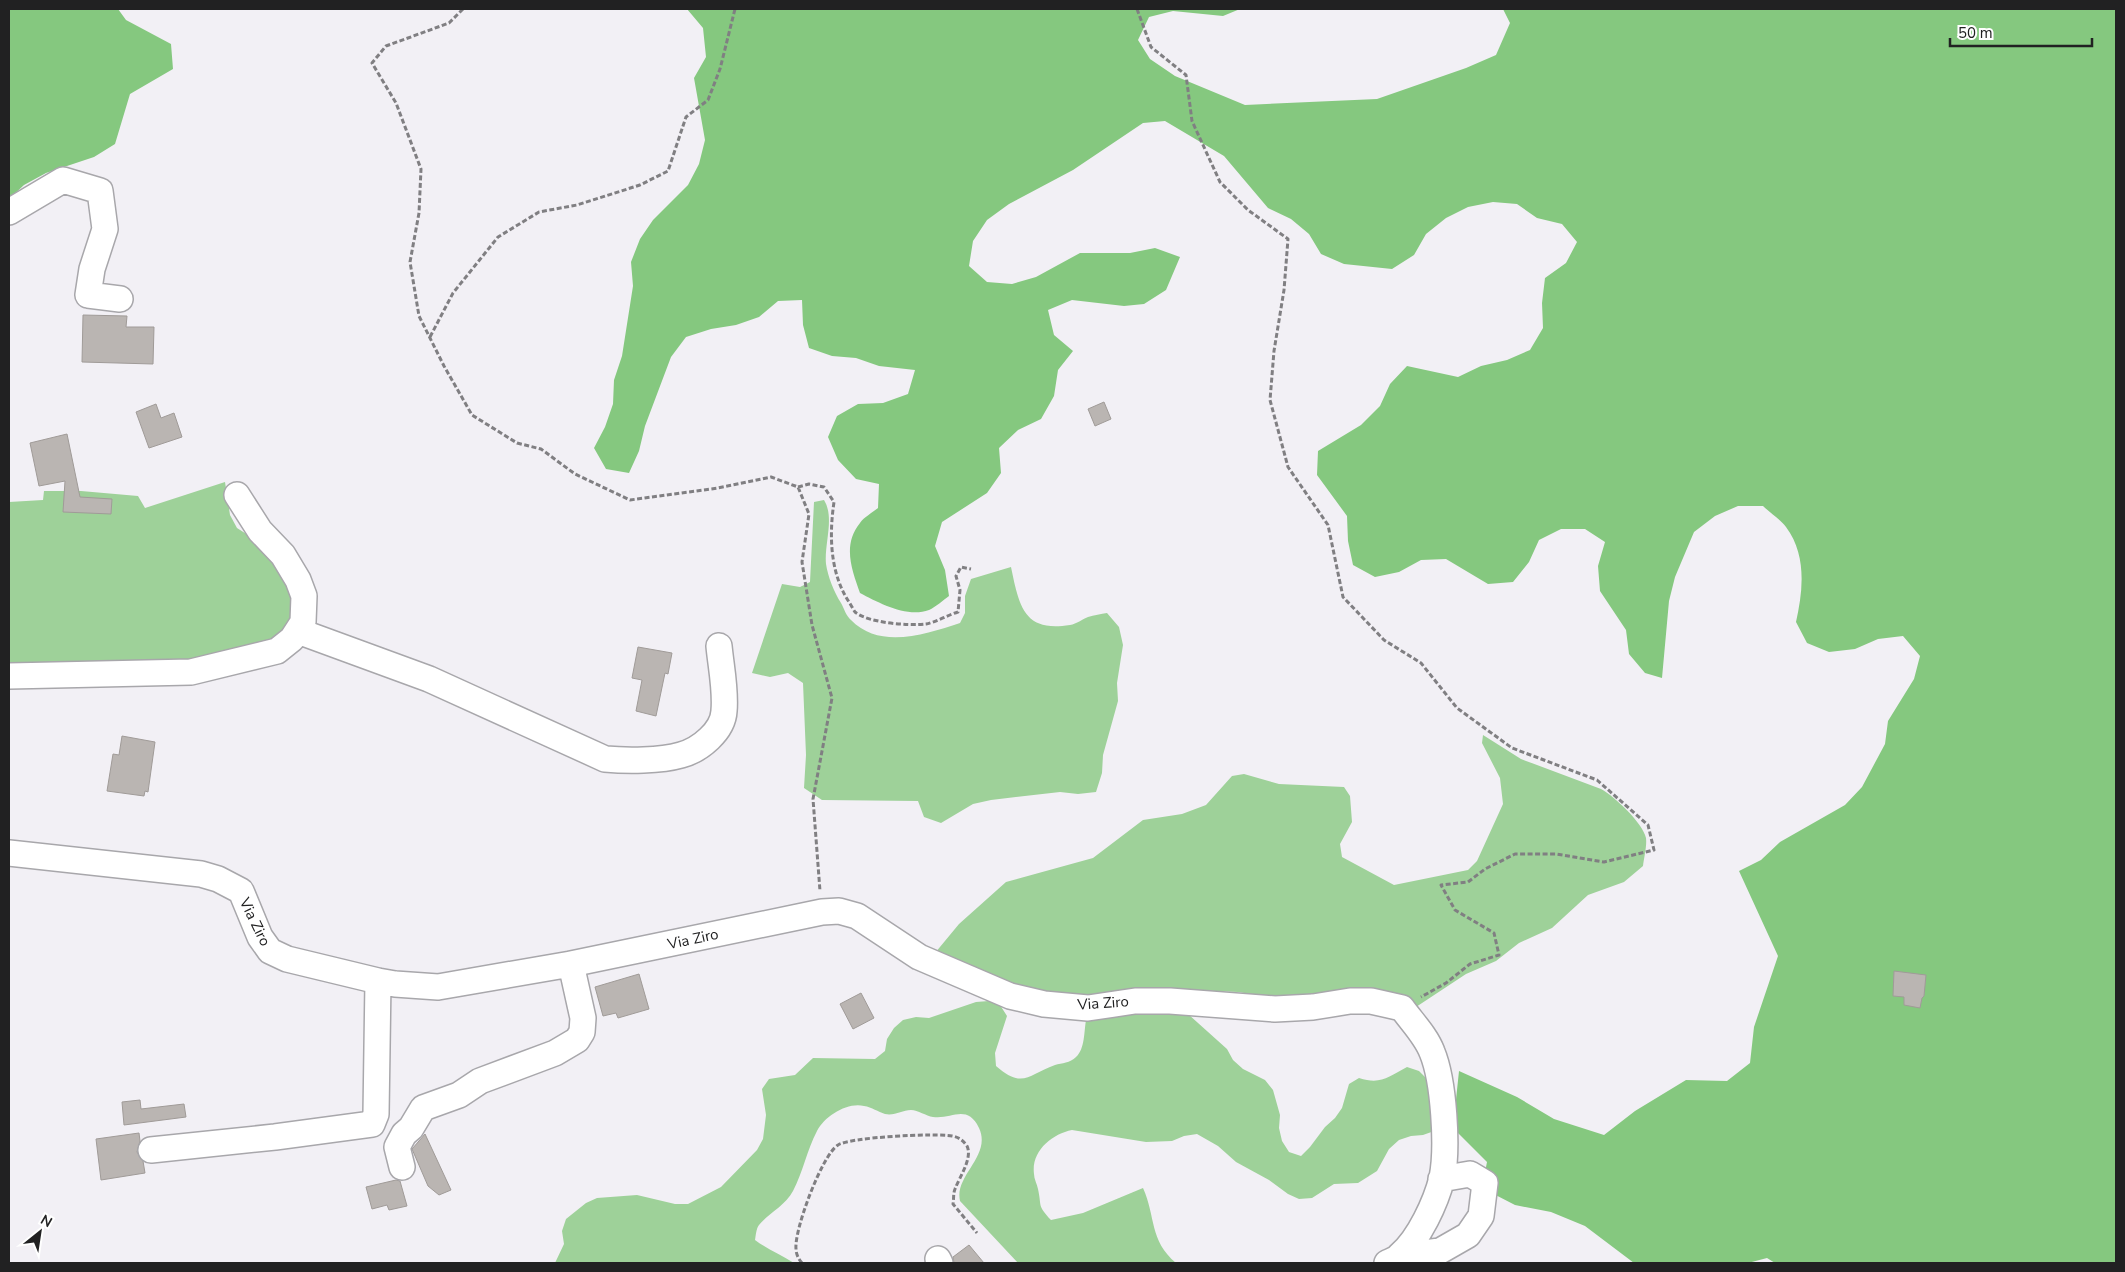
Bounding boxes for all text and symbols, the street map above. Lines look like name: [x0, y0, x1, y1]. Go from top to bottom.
scale bar: [1950, 15, 2092, 47]
text: 50 m: [1958, 23, 1993, 43]
street label: Via Ziro: [234, 894, 275, 950]
street label: Via Ziro: [665, 924, 720, 954]
street label: Via Ziro: [1076, 991, 1129, 1015]
north arrow: [15, 1207, 65, 1257]
text: N: [37, 1210, 56, 1232]

